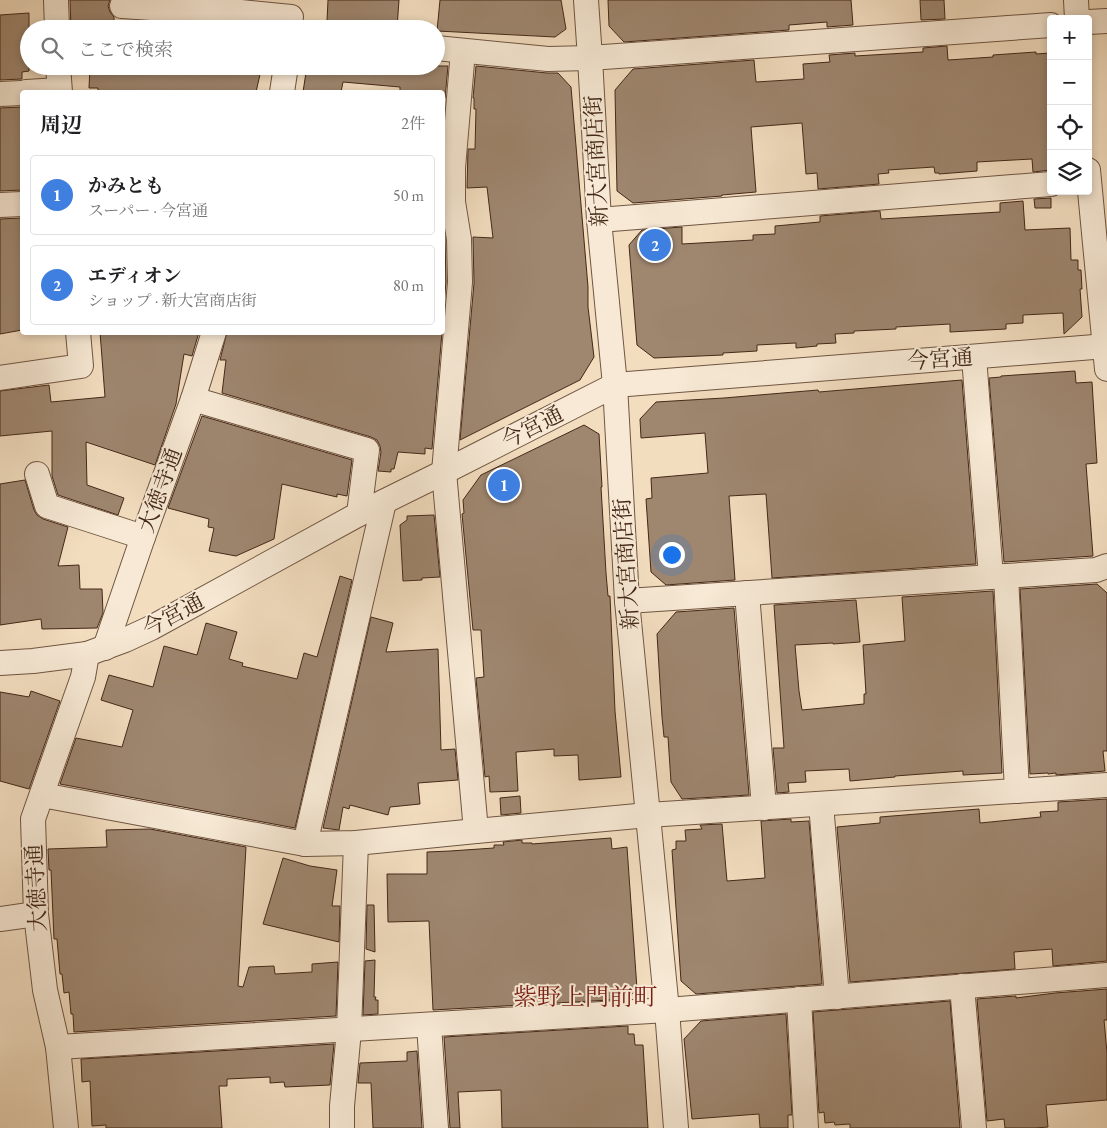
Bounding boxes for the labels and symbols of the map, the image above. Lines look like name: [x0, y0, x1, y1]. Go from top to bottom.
street label: 新大宮商店街: [578, 94, 614, 228]
pin: 2: [639, 226, 671, 264]
street label: 今宮通: [906, 342, 974, 376]
street label: 今宮通: [496, 399, 568, 455]
street label: 大徳寺通: [131, 444, 189, 536]
pin: 1: [488, 466, 520, 504]
street label: 新大宮商店街: [607, 497, 645, 631]
your location: [659, 542, 685, 568]
street label: 今宮通: [137, 587, 209, 643]
street label: 大徳寺通: [19, 843, 53, 933]
district label: 紫野上門前町: [513, 981, 657, 1012]

